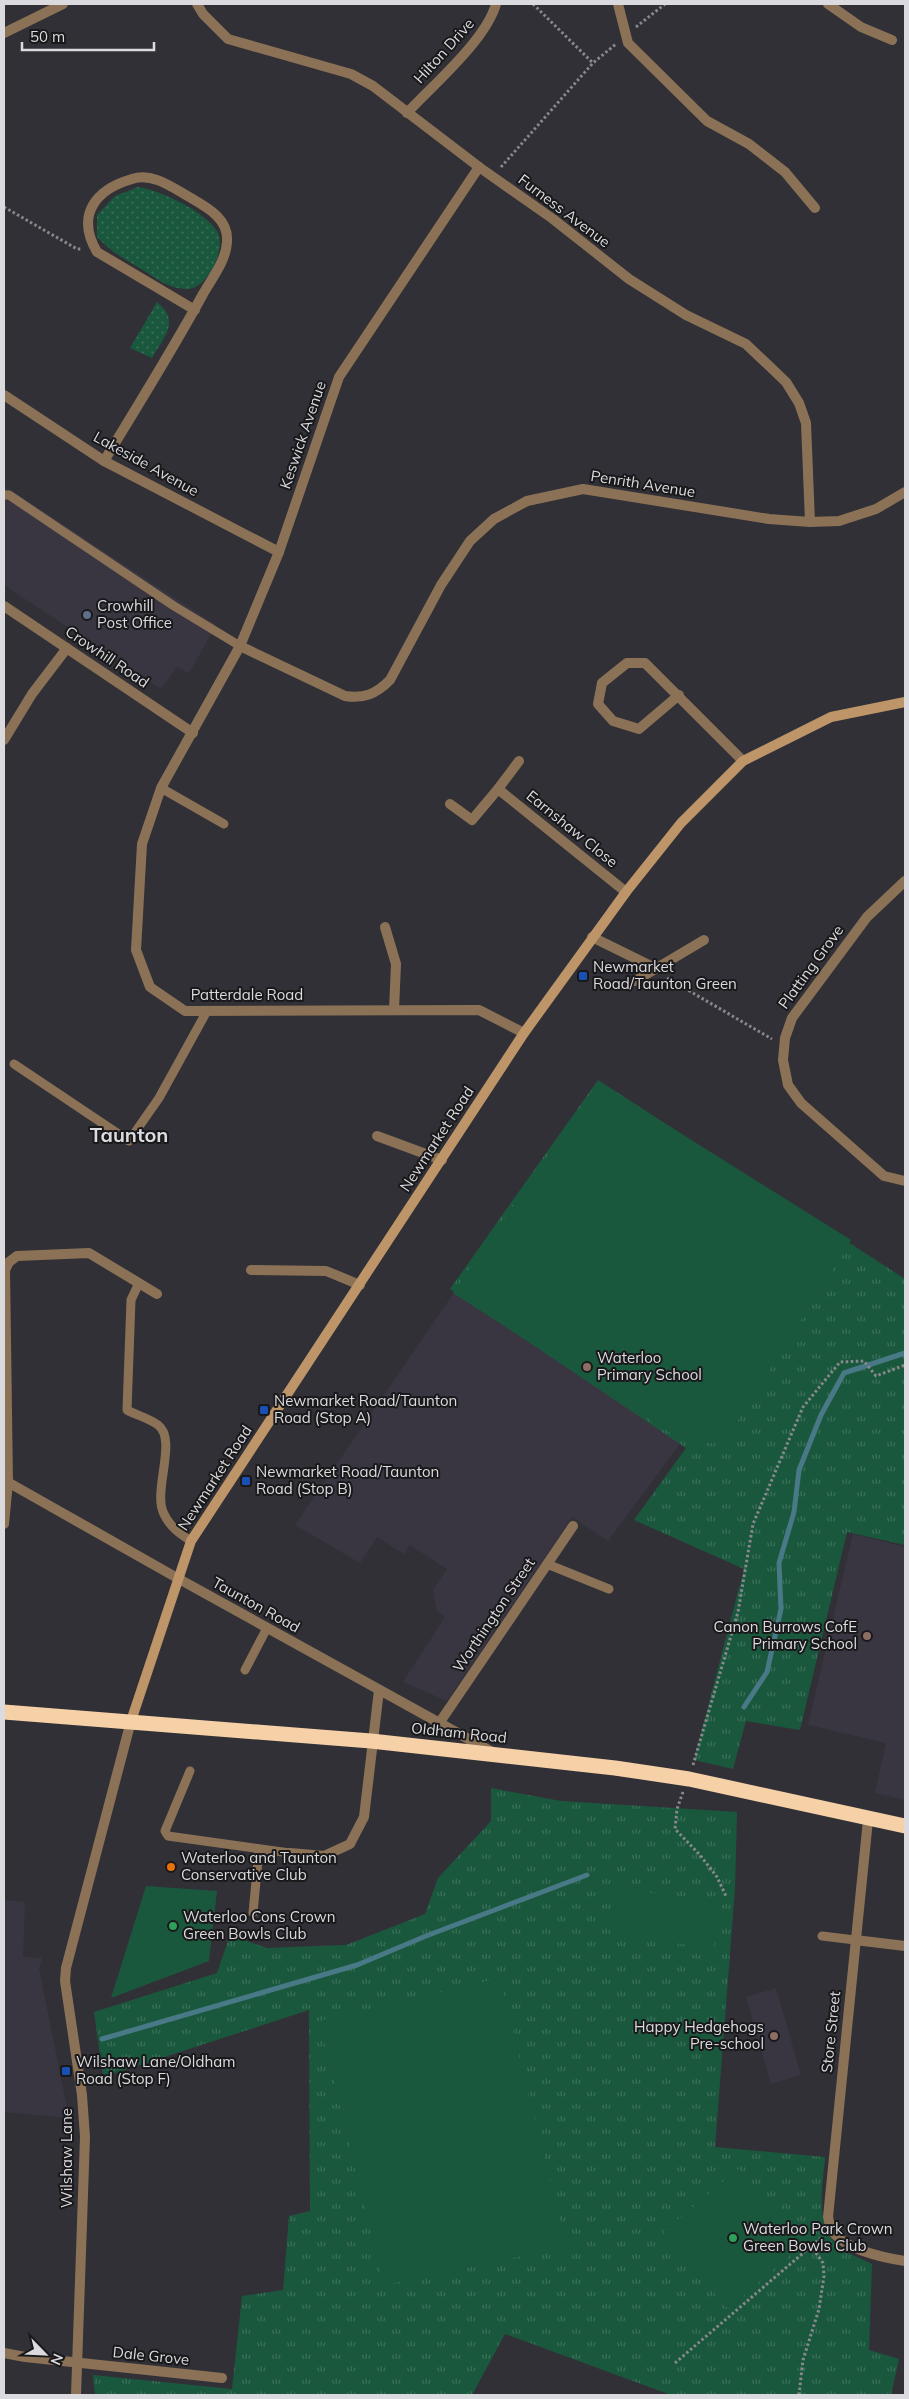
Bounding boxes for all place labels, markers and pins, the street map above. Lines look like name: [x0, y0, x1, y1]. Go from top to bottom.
place label: Crowhill Post Office: [97, 596, 172, 632]
marker: Crowhill Post Office: [81, 609, 93, 621]
place label: Newmarket Road/Taunton Green: [593, 957, 737, 993]
marker: Newmarket Road/Taunton Green: [577, 970, 589, 982]
place label: Waterloo Primary School: [597, 1348, 702, 1384]
marker: Waterloo Primary School: [581, 1361, 593, 1373]
place label: Newmarket Road/Taunton Road (Stop A): [274, 1391, 457, 1427]
marker: Newmarket Road/Taunton Road (Stop A): [258, 1404, 270, 1416]
place label: Newmarket Road/Taunton Road (Stop B): [256, 1462, 439, 1498]
marker: Newmarket Road/Taunton Road (Stop B): [240, 1475, 252, 1487]
place label: Canon Burrows CofE Primary School: [713, 1617, 857, 1653]
marker: Canon Burrows CofE Primary School: [861, 1630, 873, 1642]
place label: Waterloo and Taunton Conservative Club: [181, 1848, 337, 1884]
marker: Waterloo and Taunton Conservative Club: [165, 1861, 177, 1873]
place label: Waterloo Cons Crown Green Bowls Club: [183, 1907, 336, 1943]
marker: Waterloo Cons Crown Green Bowls Club: [167, 1920, 179, 1932]
place label: Happy Hedgehogs Pre-school: [634, 2017, 764, 2053]
marker: Happy Hedgehogs Pre-school: [768, 2030, 780, 2042]
place label: Wilshaw Lane/Oldham Road (Stop F): [76, 2052, 235, 2088]
marker: Wilshaw Lane/Oldham Road (Stop F): [60, 2065, 72, 2077]
place label: Waterloo Park Crown Green Bowls Club: [743, 2219, 893, 2255]
marker: Waterloo Park Crown Green Bowls Club: [727, 2232, 739, 2244]

